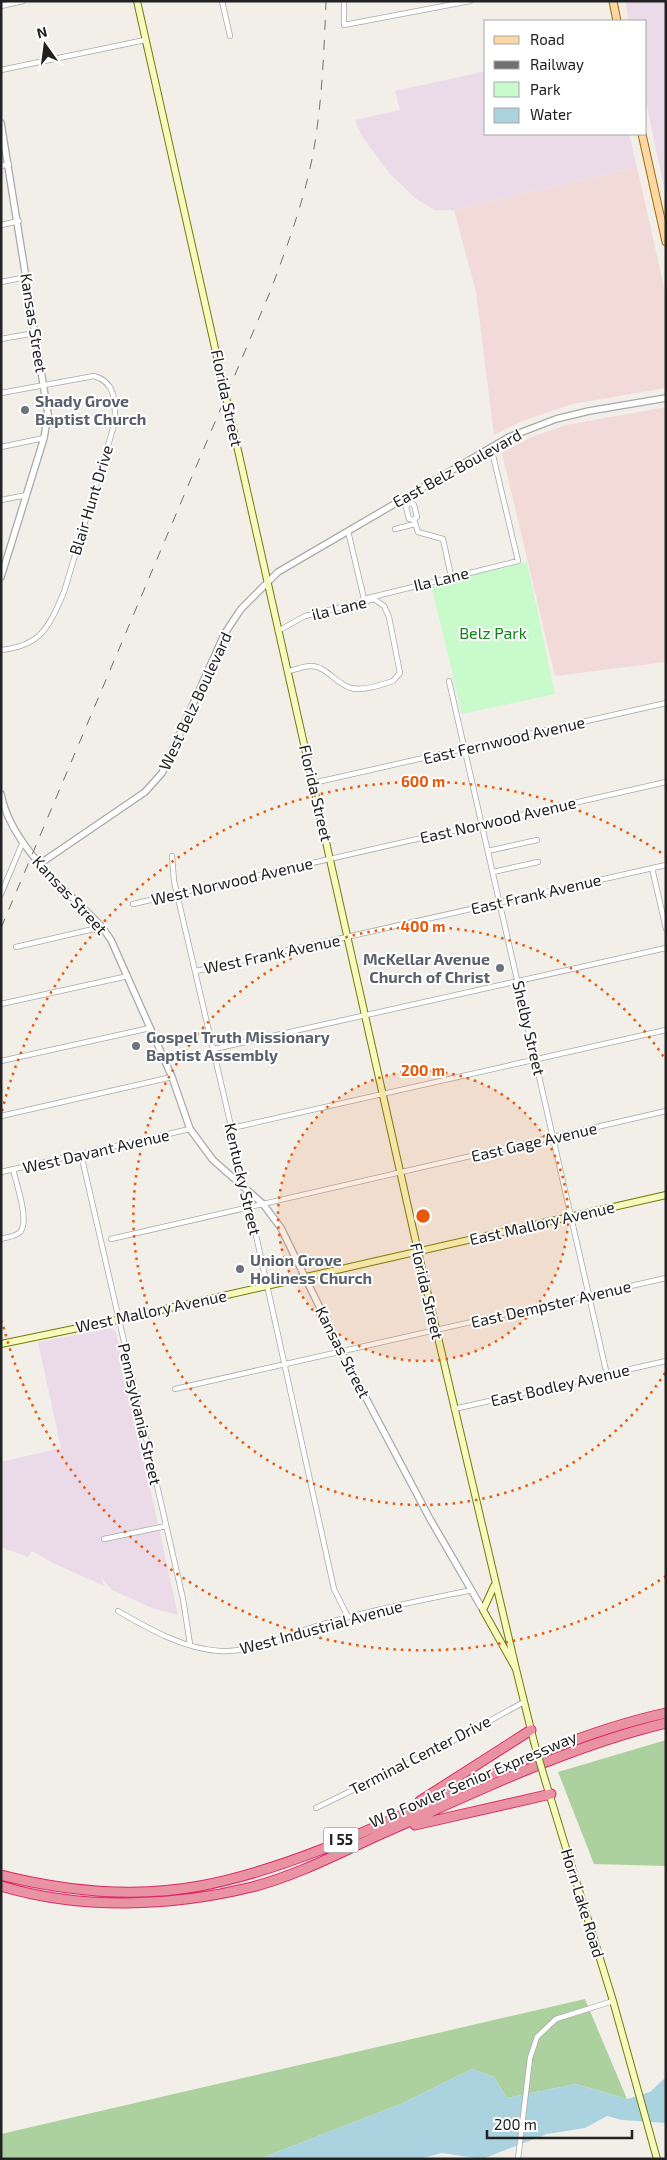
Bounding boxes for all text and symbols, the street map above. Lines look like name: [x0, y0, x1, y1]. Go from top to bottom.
north arrow: [20, 20, 70, 70]
legend: [484, 20, 647, 135]
text: N: [35, 22, 49, 41]
text: Road: [530, 30, 565, 48]
text: Railway: [530, 55, 584, 73]
text: Park: [530, 80, 561, 98]
text: Water: [530, 105, 572, 123]
street label: Kansas Street: [17, 272, 52, 374]
street label: Florida Street: [208, 348, 247, 448]
place label: Shady Grove Baptist Church: [35, 391, 146, 428]
marker: Shady Grove Baptist Church: [19, 404, 31, 416]
street label: East Belz Boulevard: [389, 424, 525, 511]
street label: Blair Hunt Drive: [65, 443, 116, 557]
street label: Ila Lane: [411, 562, 470, 595]
street label: ila Lane: [309, 592, 368, 624]
park label: Belz Park: [459, 623, 527, 642]
street label: West Belz Boulevard: [154, 629, 235, 773]
street label: East Fernwood Avenue: [421, 712, 587, 767]
street label: Florida Street: [296, 743, 337, 843]
text: 600 m: [401, 772, 445, 790]
street label: East Norwood Avenue: [418, 792, 578, 847]
street label: Kansas Street: [29, 851, 112, 938]
street label: West Norwood Avenue: [149, 853, 315, 908]
street label: East Frank Avenue: [469, 869, 603, 918]
text: 400 m: [401, 917, 445, 935]
street label: West Frank Avenue: [202, 930, 342, 977]
place label: McKellar Avenue Church of Christ: [363, 949, 490, 986]
marker: McKellar Avenue Church of Christ: [494, 962, 506, 974]
street label: Shelby Street: [509, 979, 550, 1077]
place label: Gospel Truth Missionary Baptist Assembly: [146, 1027, 330, 1065]
marker: Gospel Truth Missionary Baptist Assembly: [130, 1040, 142, 1052]
text: 200 m: [401, 1061, 445, 1079]
street label: East Gage Avenue: [469, 1118, 599, 1165]
street label: Kentucky Street: [221, 1121, 266, 1237]
street label: West Davant Avenue: [21, 1124, 171, 1177]
street label: East Mallory Avenue: [468, 1197, 616, 1248]
centre of rings: [414, 1207, 432, 1225]
street label: Florida Street: [407, 1241, 448, 1341]
place label: Union Grove Holiness Church: [250, 1250, 372, 1287]
marker: Union Grove Holiness Church: [234, 1263, 246, 1275]
street label: East Dempster Avenue: [469, 1276, 633, 1331]
street label: West Mallory Avenue: [74, 1285, 228, 1336]
street label: Kansas Street: [312, 1303, 375, 1401]
street label: Pennsylvania Street: [115, 1341, 166, 1487]
street label: East Bodley Avenue: [489, 1359, 631, 1410]
street label: West Industrial Avenue: [237, 1596, 404, 1657]
street label: Terminal Center Drive: [346, 1711, 494, 1798]
street label: W B Fowler Senior Expressway: [366, 1726, 580, 1831]
road number: I 55: [324, 1828, 358, 1852]
street label: Horn Lake Road: [558, 1846, 609, 1960]
scale bar: [487, 2108, 632, 2140]
text: 200 m: [494, 2115, 537, 2133]

